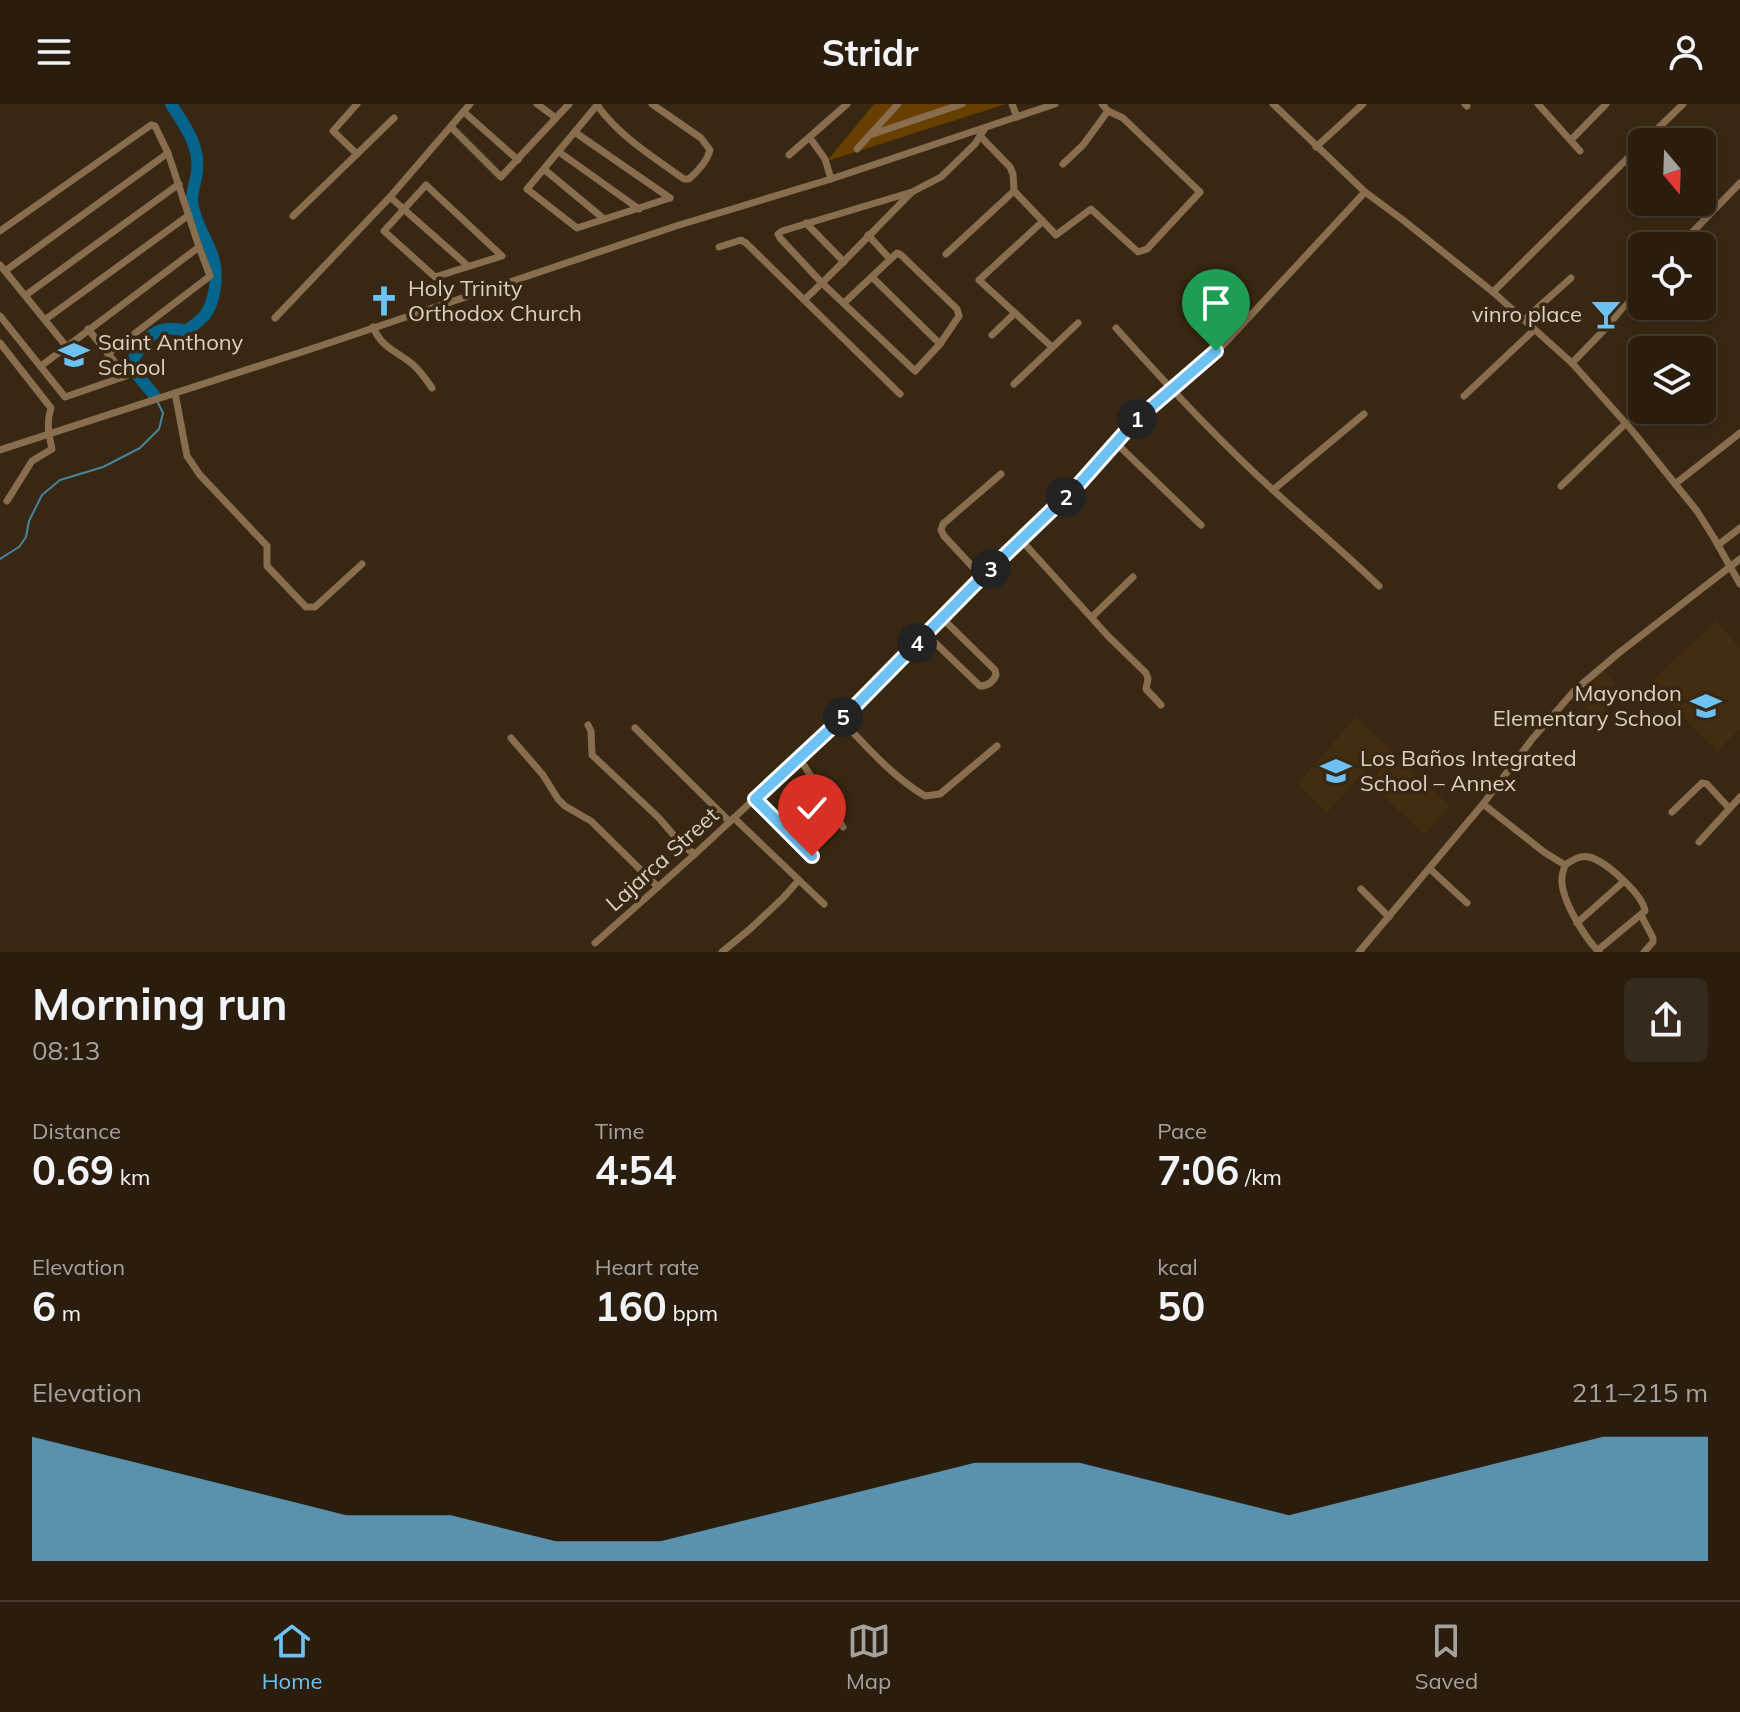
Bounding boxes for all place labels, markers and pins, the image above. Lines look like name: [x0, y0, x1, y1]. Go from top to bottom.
pin: [1182, 269, 1250, 351]
place label: Holy Trinity Orthodox Church: [408, 274, 582, 327]
church icon: Holy Trinity Orthodox Church: [367, 284, 401, 318]
bar icon: vinro place: [1589, 297, 1623, 331]
place label: vinro place: [1472, 300, 1582, 328]
place label: Saint Anthony School: [98, 328, 243, 381]
school or university icon: Saint Anthony School: [57, 338, 91, 372]
pin: 1: [1117, 399, 1157, 439]
pin: 2: [1046, 477, 1086, 517]
pin: 3: [971, 549, 1011, 589]
pin: 4: [897, 623, 937, 663]
place label: Mayondon Elementary School: [1493, 679, 1682, 732]
school or university icon: Mayondon Elementary School: [1689, 689, 1723, 723]
pin: 5: [823, 697, 863, 737]
place label: Los Baños Integrated School – Annex: [1360, 744, 1577, 797]
school or university icon: Los Baños Integrated School – Annex: [1319, 754, 1353, 788]
pin: [778, 774, 846, 856]

